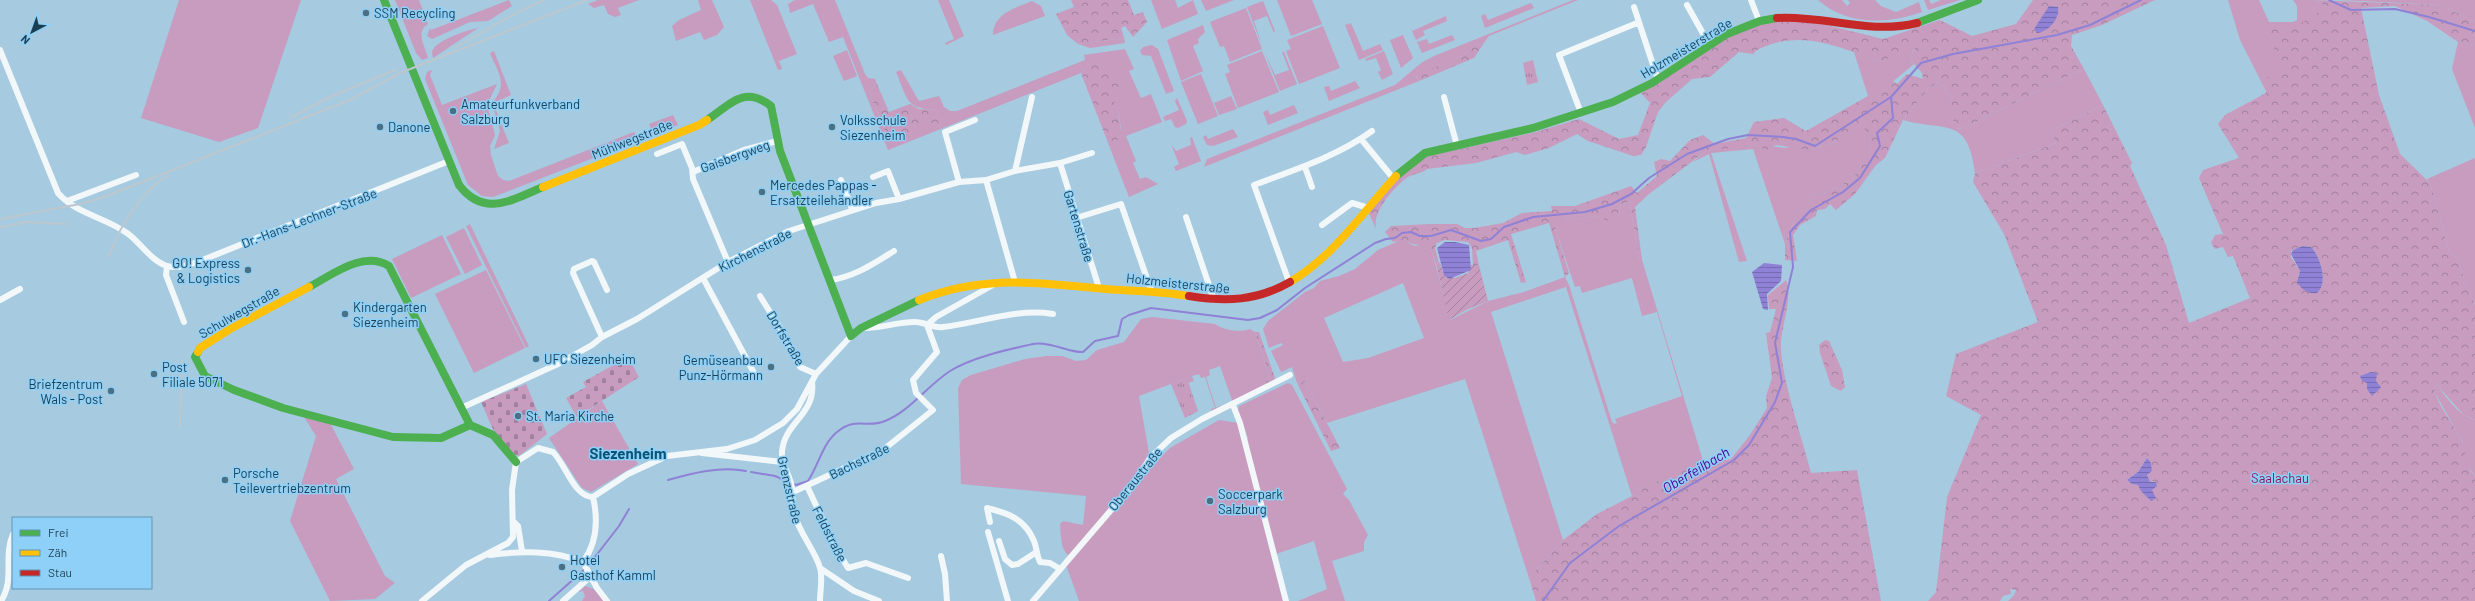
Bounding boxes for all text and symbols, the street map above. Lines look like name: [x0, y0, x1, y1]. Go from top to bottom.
place label: SSM Recycling: [374, 5, 455, 21]
marker: SSM Recycling: [361, 8, 371, 18]
north arrow: [12, 12, 52, 52]
street label: Holzmeisterstraße: [1637, 14, 1735, 82]
text: N: [18, 33, 32, 47]
place label: Amateurfunkverband Salzburg: [461, 96, 580, 127]
marker: Amateurfunkverband Salzburg: [448, 106, 458, 116]
place label: Volksschule Siezenheim: [840, 112, 907, 143]
street label: Mühlwegstraße: [589, 116, 675, 162]
place label: Danone: [388, 119, 431, 135]
marker: Danone: [375, 122, 385, 132]
marker: Volksschule Siezenheim: [827, 122, 837, 132]
street label: Gaisbergweg: [698, 136, 772, 176]
place label: Mercedes Pappas - Ersatzteilehändler: [770, 177, 877, 208]
street label: Dr.-Hans-Lechner-Straße: [239, 185, 379, 251]
marker: Mercedes Pappas - Ersatzteilehändler: [757, 187, 767, 197]
street label: Gartenstraße: [1060, 188, 1098, 264]
street label: Kirchenstraße: [716, 225, 794, 275]
place label: GO! Express & Logistics: [172, 255, 240, 286]
marker: GO! Express & Logistics: [243, 265, 253, 275]
street label: Holzmeisterstraße: [1125, 270, 1231, 296]
street label: Schulwegstraße: [196, 282, 282, 342]
place label: Kindergarten Siezenheim: [353, 299, 427, 330]
street label: Dorfstraße: [763, 308, 809, 368]
marker: Kindergarten Siezenheim: [340, 309, 350, 319]
place label: UFC Siezenheim: [544, 351, 636, 367]
place label: Gemüseanbau Punz-Hörmann: [679, 352, 763, 383]
marker: UFC Siezenheim: [531, 354, 541, 364]
place label: Post Filiale 5071: [162, 359, 223, 390]
marker: Gemüseanbau Punz-Hörmann: [766, 362, 776, 372]
marker: Post Filiale 5071: [149, 369, 159, 379]
place label: Briefzentrum Wals - Post: [28, 376, 103, 407]
marker: Briefzentrum Wals - Post: [106, 386, 116, 396]
place label: St. Maria Kirche: [526, 408, 614, 424]
marker: St. Maria Kirche: [513, 411, 523, 421]
street label: Bachstraße: [826, 440, 892, 482]
water label: Oberfeilbach: [1659, 443, 1732, 496]
district label: Siezenheim: [590, 444, 666, 462]
street label: Oberaustraße: [1105, 444, 1165, 514]
street label: Grenzstraße: [774, 455, 806, 525]
place label: Porsche Teilevertriebzentrum: [233, 465, 351, 496]
park label: Saalachau: [2251, 470, 2309, 486]
marker: Porsche Teilevertriebzentrum: [220, 475, 230, 485]
place label: Soccerpark Salzburg: [1218, 486, 1283, 517]
marker: Soccerpark Salzburg: [1205, 496, 1215, 506]
street label: Feldstraße: [809, 503, 851, 565]
legend: [12, 517, 152, 589]
text: Frei: [48, 525, 68, 539]
text: Zäh: [48, 545, 67, 559]
place label: Hotel Gasthof Kamml: [570, 552, 656, 583]
marker: Hotel Gasthof Kamml: [557, 562, 567, 572]
text: Stau: [48, 565, 72, 579]

